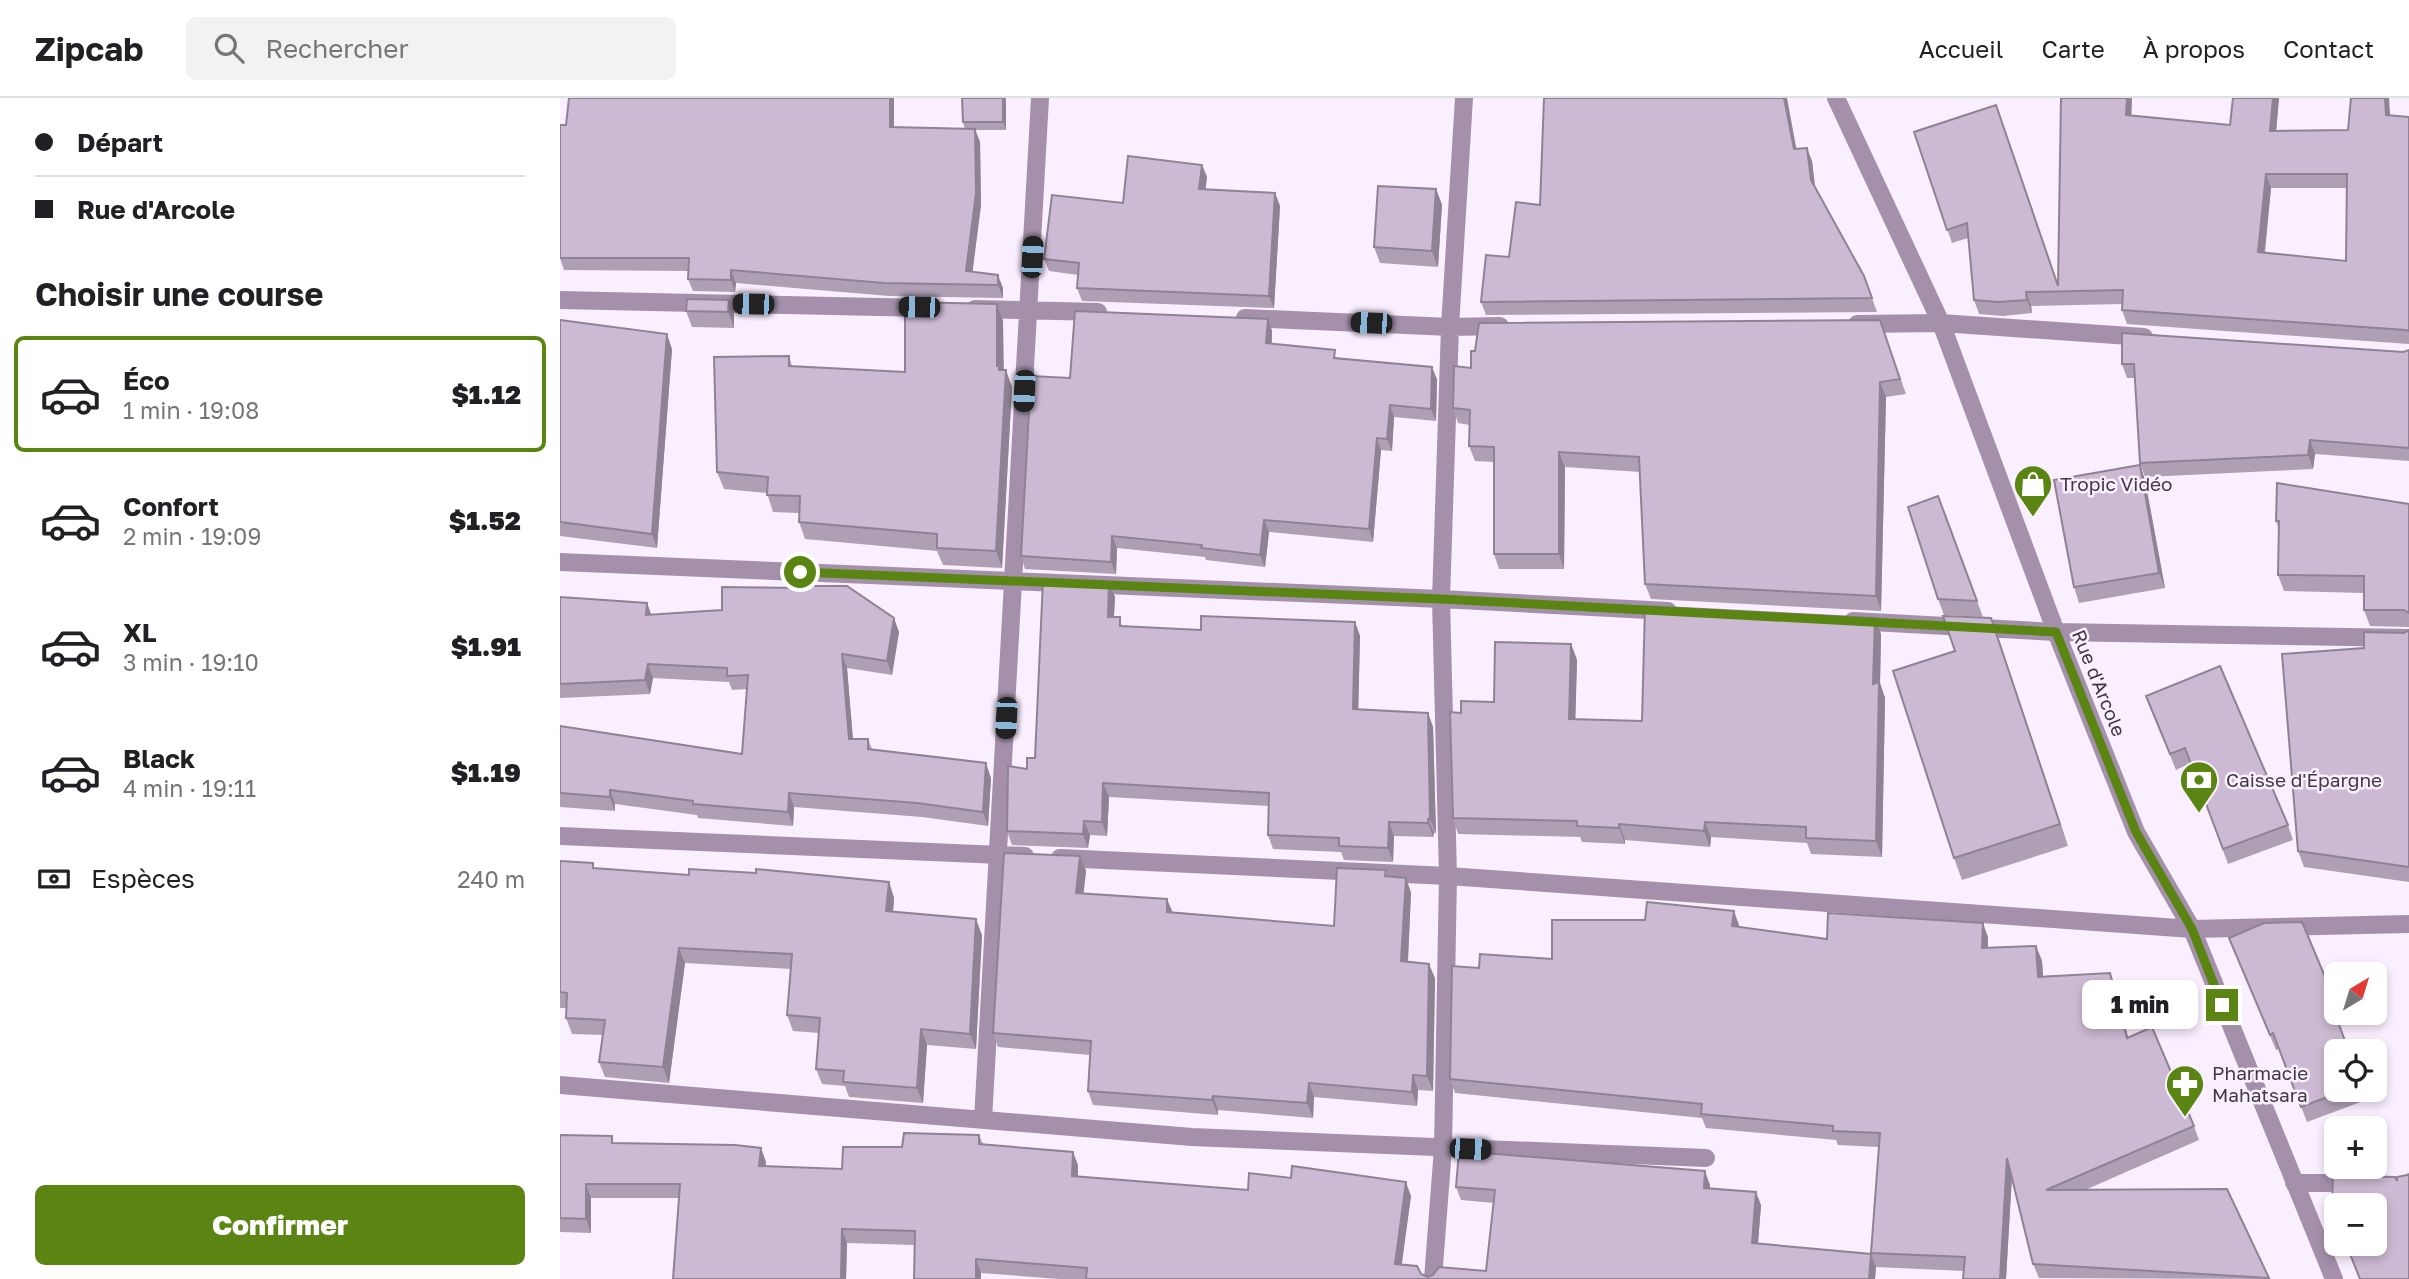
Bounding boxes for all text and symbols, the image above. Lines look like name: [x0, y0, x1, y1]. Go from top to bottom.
search box: [186, 17, 676, 80]
text: Zipcab: [35, 29, 144, 68]
icon: search: [210, 29, 248, 67]
text: Rechercher: [266, 33, 409, 64]
text: Accueil: [1919, 34, 2003, 63]
text: Carte: [2041, 34, 2105, 63]
text: À propos: [2143, 34, 2245, 63]
text: Contact: [2283, 34, 2374, 63]
text: Départ: [77, 127, 163, 158]
text: Rue d'Arcole: [77, 194, 235, 225]
car: [1021, 235, 1044, 279]
text: Choisir une course: [35, 275, 323, 313]
car: [732, 293, 775, 315]
car: [898, 296, 941, 318]
car: [1350, 312, 1393, 334]
icon: car: [39, 363, 102, 426]
text: Éco: [123, 365, 170, 396]
car: [1013, 369, 1036, 413]
text: $1.12: [451, 379, 521, 410]
text: 1 min · 19:08: [123, 396, 259, 424]
shop icon: Tropic Vidéo: [2012, 463, 2054, 518]
place label: Tropic Vidéo: [2060, 472, 2173, 495]
icon: car: [39, 489, 102, 552]
text: Confort: [123, 491, 219, 522]
text: $1.52: [449, 505, 521, 536]
text: 2 min · 19:09: [123, 522, 261, 550]
route start: [784, 556, 816, 588]
icon: car: [39, 615, 102, 678]
text: XL: [123, 617, 157, 648]
street label: Rue d'Arcole: [2068, 626, 2131, 739]
text: $1.91: [451, 631, 521, 662]
text: 3 min · 19:10: [123, 648, 259, 676]
car: [995, 696, 1018, 740]
icon: car: [39, 741, 102, 804]
text: Black: [123, 743, 195, 774]
text: $1.19: [451, 757, 521, 788]
bank icon: Caisse d'Épargne: [2178, 759, 2220, 814]
place label: Caisse d'Épargne: [2226, 768, 2382, 791]
text: 4 min · 19:11: [123, 774, 256, 802]
icon: cash: [35, 860, 73, 898]
text: Espèces: [91, 863, 195, 894]
text: 240 m: [457, 865, 525, 893]
north arrow: [2324, 962, 2387, 1026]
map controls: [2324, 962, 2387, 1256]
callout: 1 min: [2082, 981, 2198, 1030]
route end: [2206, 989, 2238, 1021]
text: 1 min: [2111, 990, 2169, 1018]
button: locate: [2324, 1039, 2387, 1102]
place label: Pharmacie Mahatsara: [2212, 1061, 2308, 1106]
pharmacy icon: Pharmacie Mahatsara: [2164, 1063, 2206, 1118]
button: +: [2324, 1116, 2387, 1179]
car: [1449, 1138, 1492, 1160]
button: Confirmer: [35, 1185, 525, 1265]
button: −: [2324, 1193, 2387, 1256]

